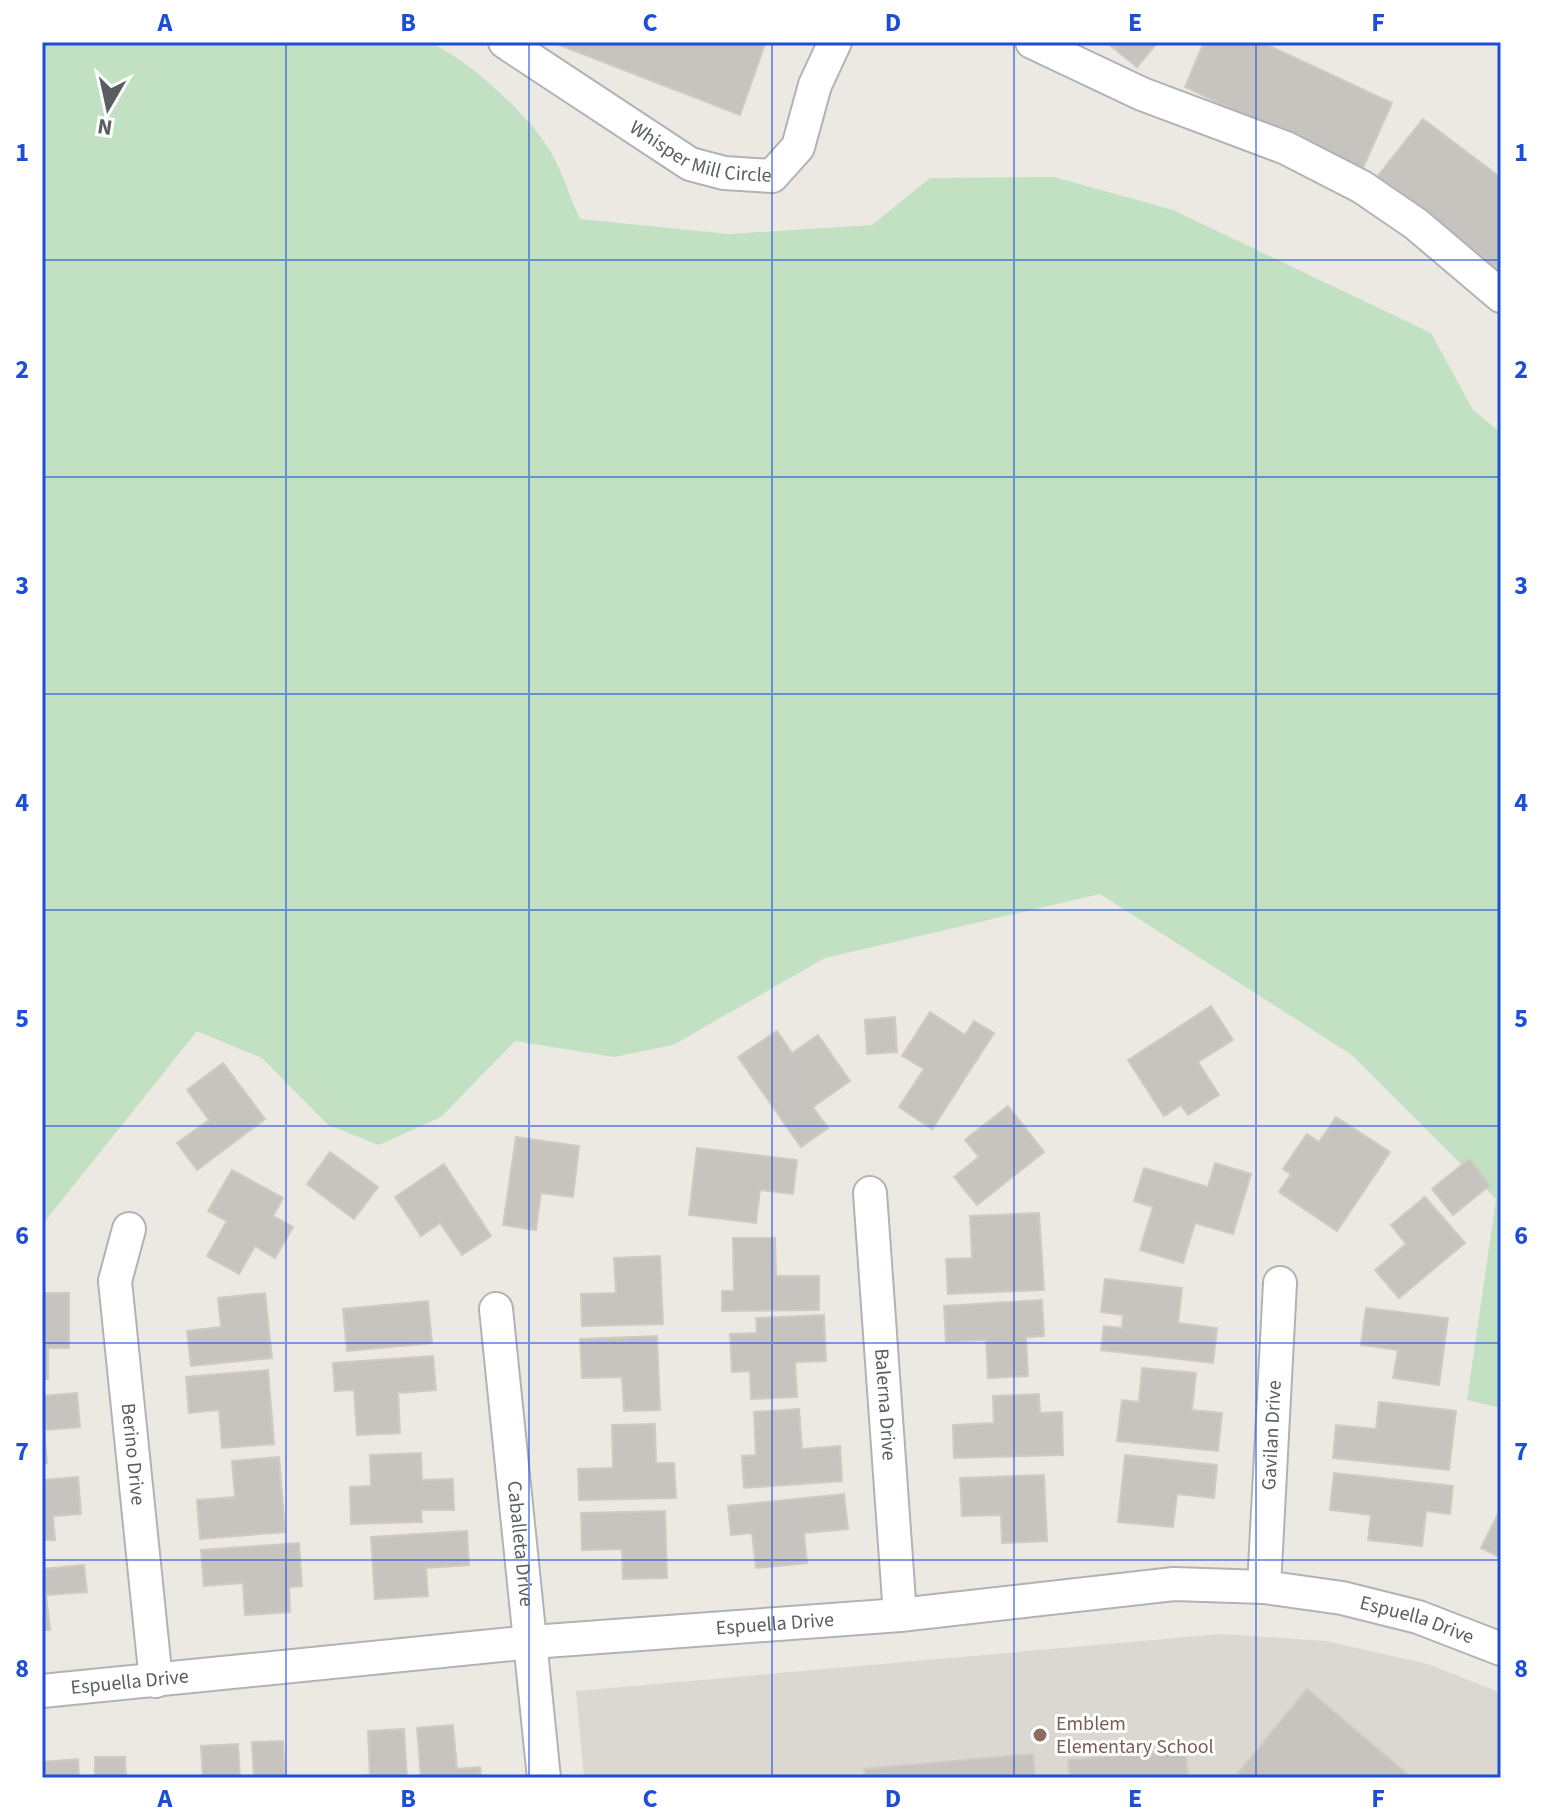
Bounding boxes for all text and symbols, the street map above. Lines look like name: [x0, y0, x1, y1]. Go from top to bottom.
text: A: [157, 4, 174, 41]
text: B: [400, 4, 416, 41]
text: C: [642, 4, 658, 41]
text: D: [885, 4, 901, 41]
text: E: [1128, 4, 1142, 41]
text: F: [1371, 4, 1385, 41]
north arrow: [68, 68, 148, 148]
text: N: [95, 110, 115, 144]
street label: Whisper Mill Circle: [624, 114, 773, 190]
text: 1: [15, 134, 29, 171]
text: 1: [1514, 134, 1528, 171]
text: 2: [15, 351, 29, 388]
text: 2: [1514, 351, 1528, 388]
text: 3: [15, 567, 29, 604]
text: 3: [1514, 567, 1528, 604]
text: 4: [15, 784, 29, 821]
text: 4: [1514, 784, 1528, 821]
text: 5: [15, 1000, 29, 1037]
text: 5: [1514, 1000, 1528, 1037]
text: 6: [15, 1217, 29, 1254]
text: 6: [1514, 1217, 1528, 1254]
street label: Balerna Drive: [867, 1347, 903, 1462]
street label: Gavilan Drive: [1255, 1379, 1289, 1491]
street label: Berino Drive: [114, 1402, 152, 1507]
text: 7: [15, 1433, 29, 1470]
text: 7: [1514, 1433, 1528, 1470]
street label: Caballeta Drive: [500, 1480, 540, 1608]
street label: Espuella Drive: [1357, 1589, 1478, 1651]
street label: Espuella Drive: [715, 1606, 835, 1642]
text: 8: [15, 1650, 29, 1687]
text: 8: [1514, 1650, 1528, 1687]
street label: Espuella Drive: [69, 1662, 190, 1702]
place label: Emblem Elementary School: [1056, 1710, 1214, 1761]
marker: Emblem Elementary School: [1031, 1726, 1049, 1744]
text: A: [157, 1780, 174, 1817]
text: B: [400, 1780, 416, 1817]
text: C: [642, 1780, 658, 1817]
text: D: [885, 1780, 901, 1817]
text: E: [1128, 1780, 1142, 1817]
text: F: [1371, 1780, 1385, 1817]

